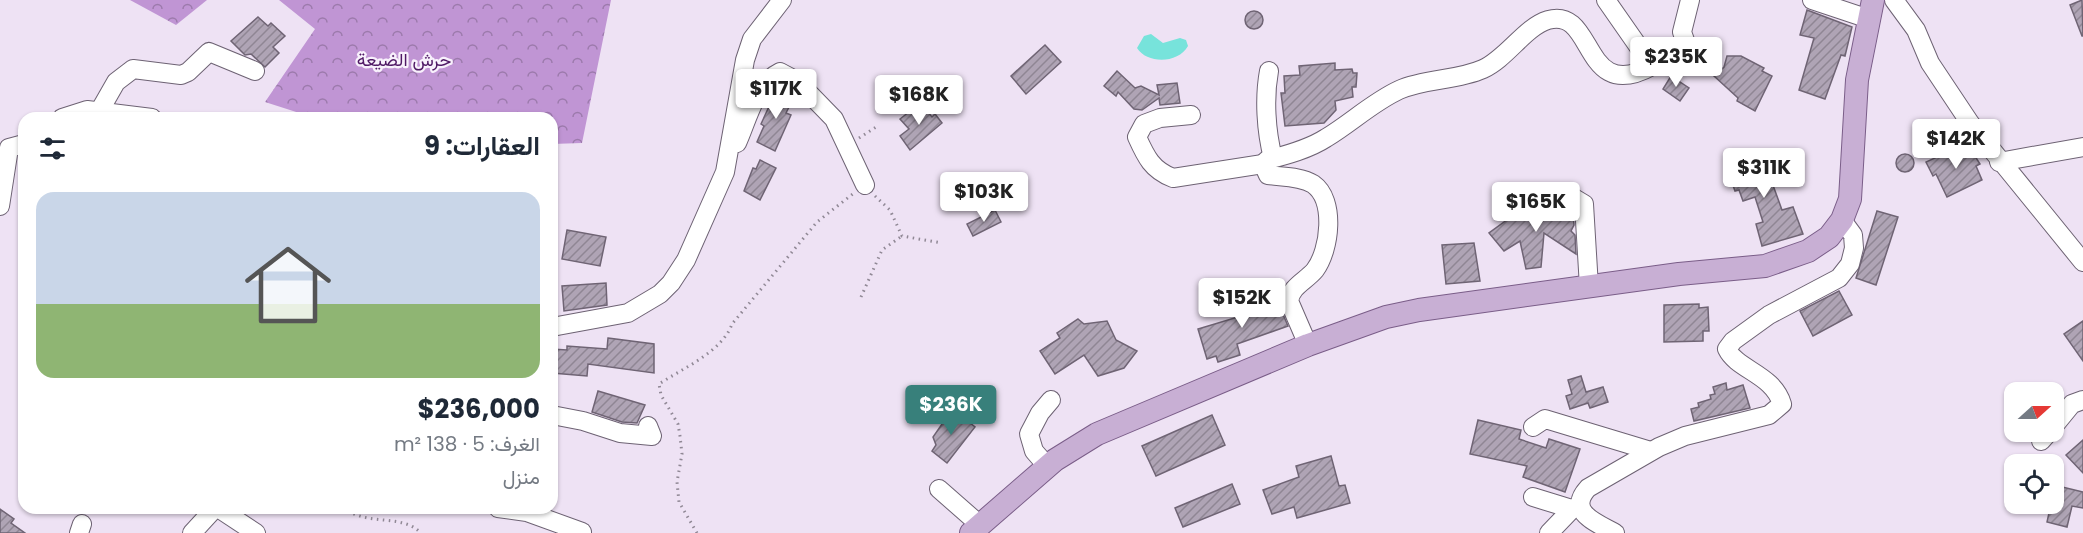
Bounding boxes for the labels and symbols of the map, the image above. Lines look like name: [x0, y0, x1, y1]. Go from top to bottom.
pin: $235K: [1634, 37, 1718, 88]
park label: حرش الضيعة: [357, 47, 451, 72]
pin: $117K: [734, 69, 818, 120]
pin: $168K: [877, 75, 961, 126]
pin: $142K: [1914, 119, 1998, 170]
pin: $311K: [1722, 148, 1806, 199]
pin: $103K: [942, 172, 1026, 223]
pin: $165K: [1494, 182, 1578, 233]
pin: $152K: [1200, 278, 1284, 329]
north arrow: [2004, 382, 2064, 442]
pin: $236K: [909, 385, 993, 436]

